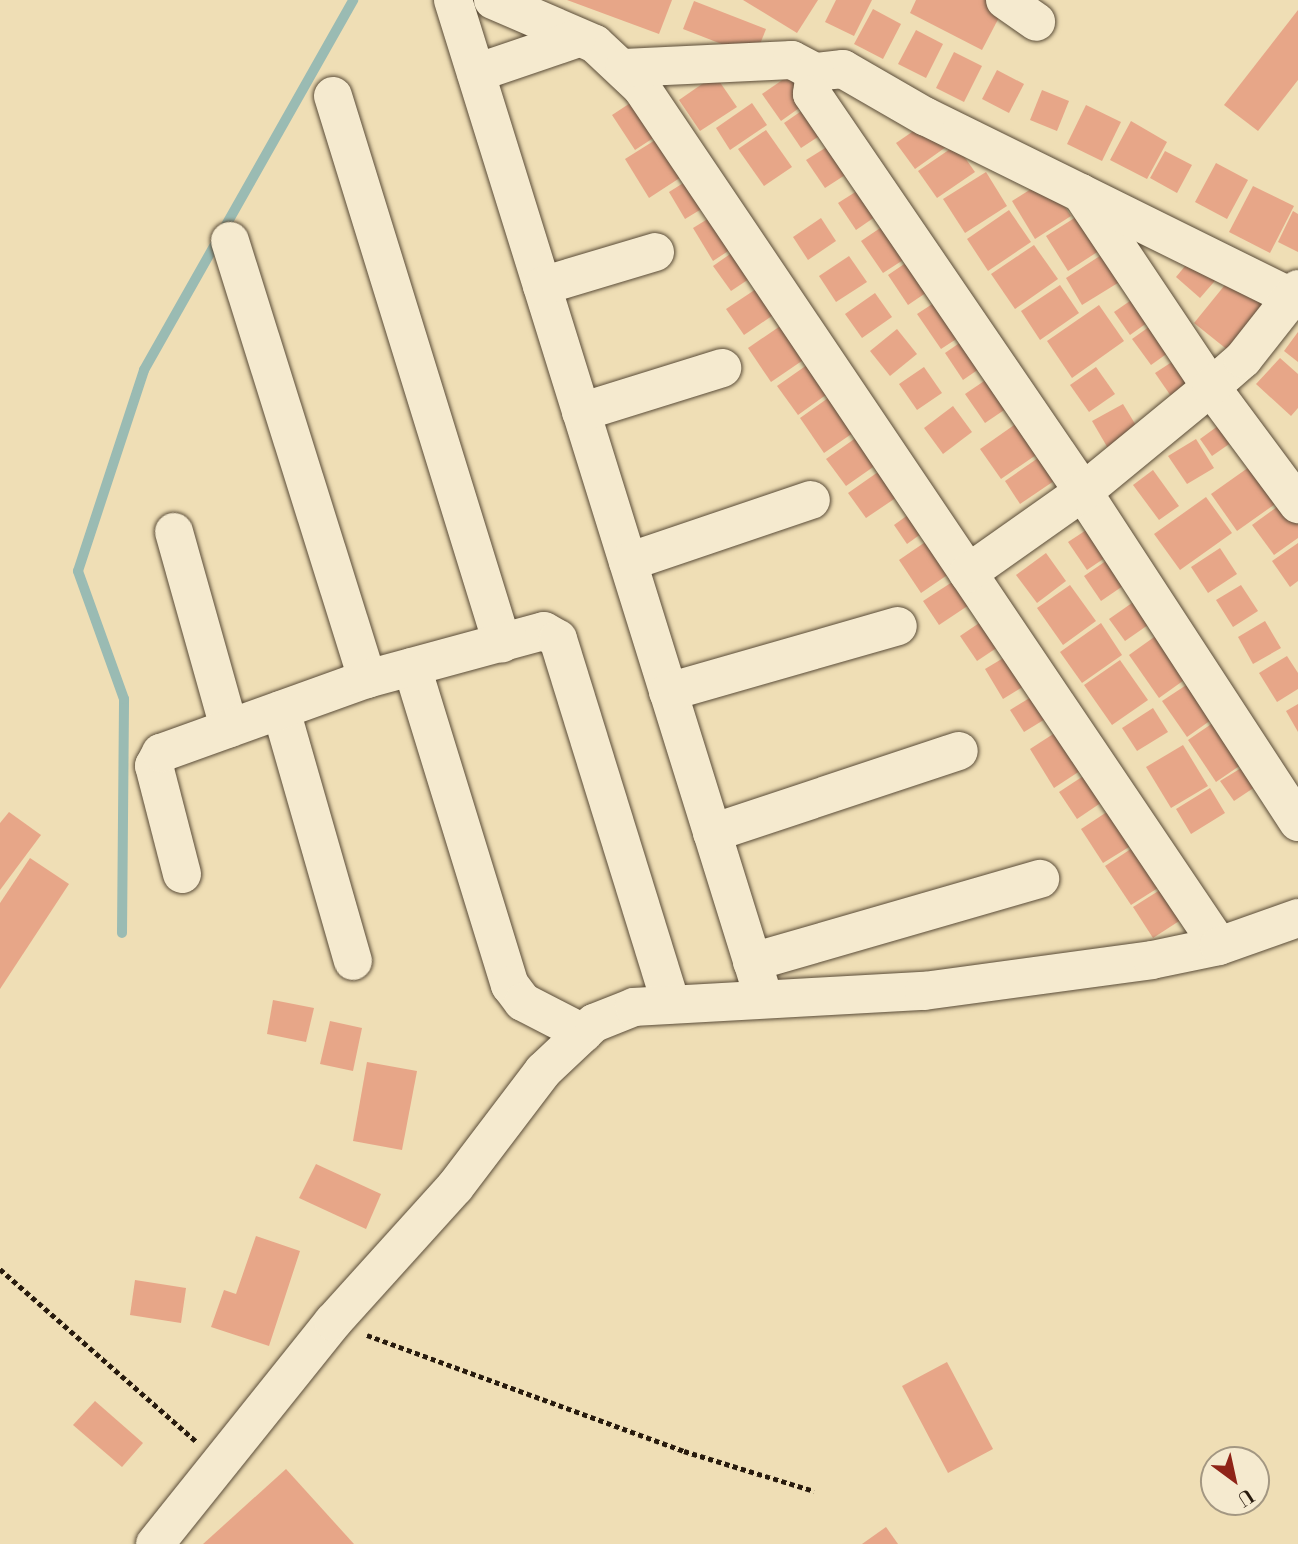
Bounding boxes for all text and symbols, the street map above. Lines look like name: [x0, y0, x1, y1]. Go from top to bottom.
north arrow: [1200, 1446, 1270, 1516]
text: U: [1233, 1483, 1258, 1511]

